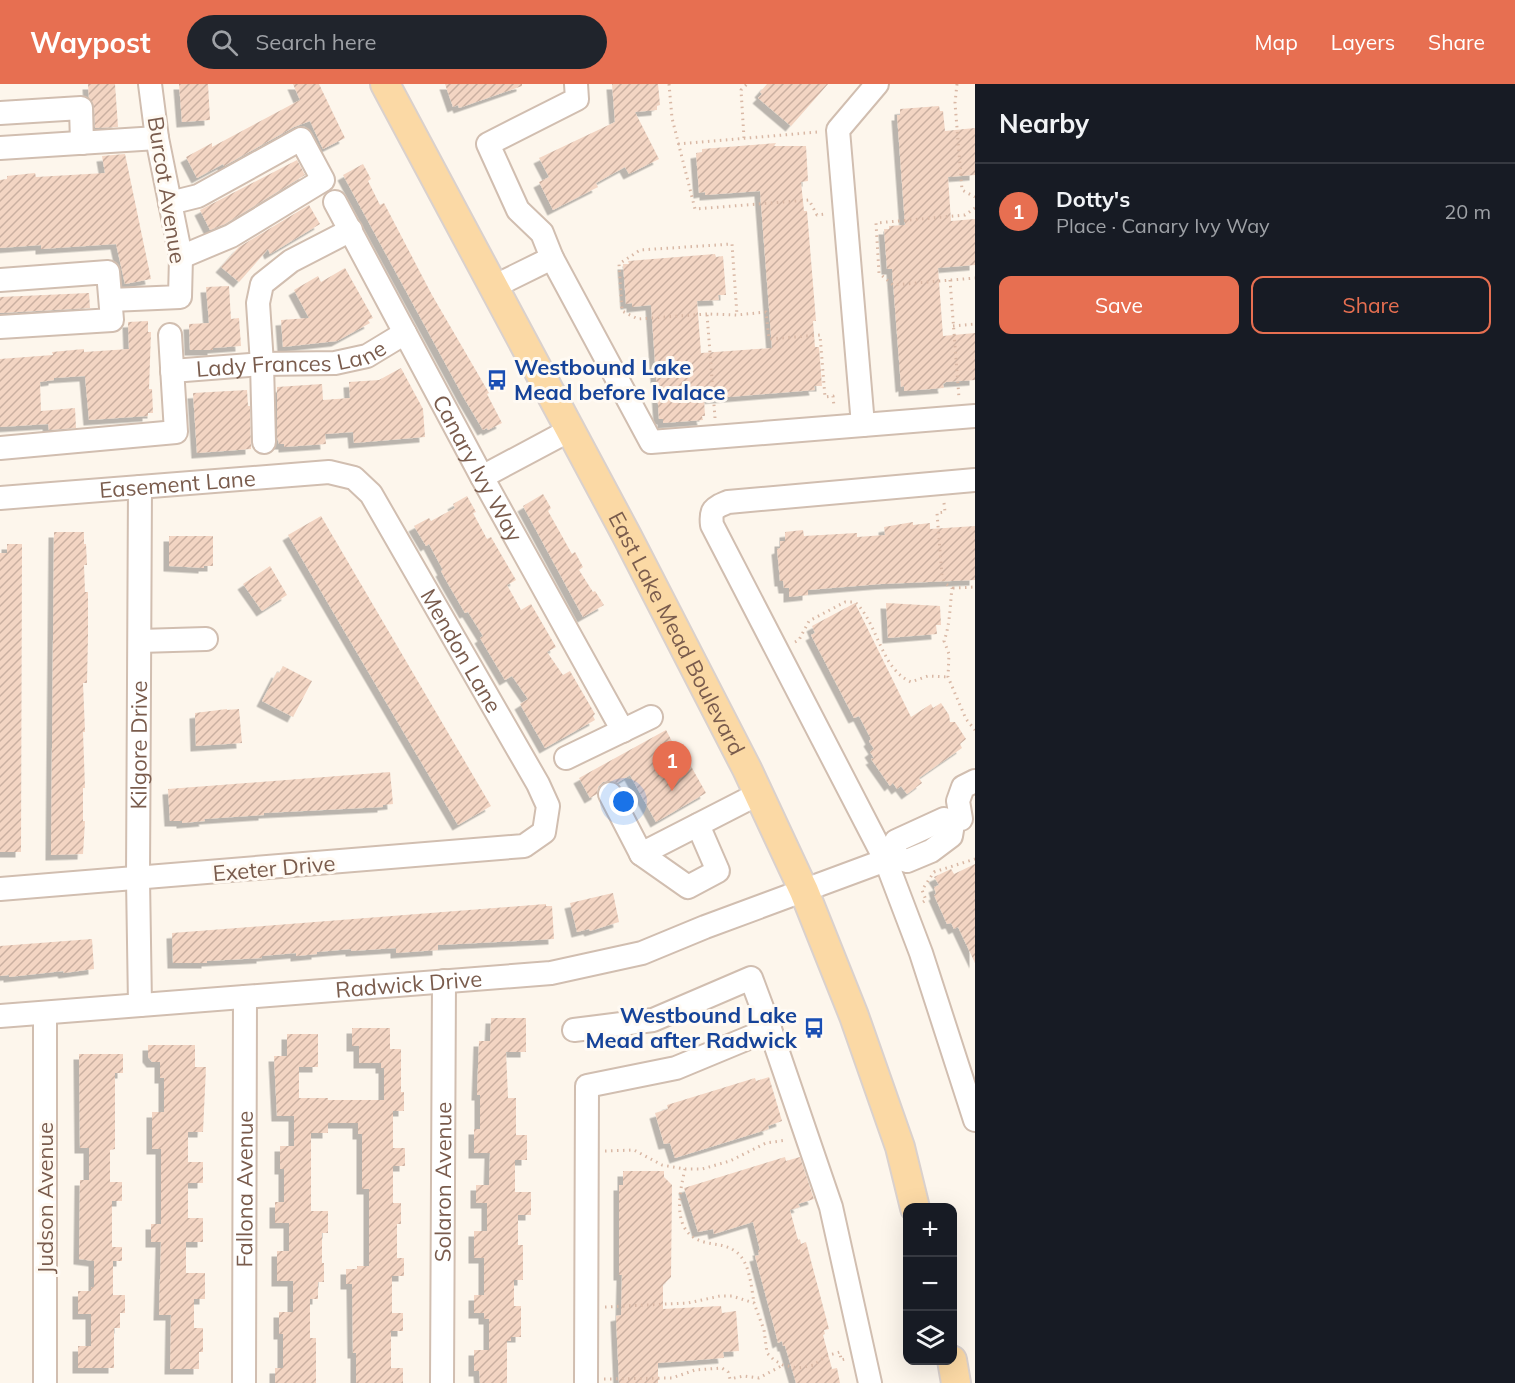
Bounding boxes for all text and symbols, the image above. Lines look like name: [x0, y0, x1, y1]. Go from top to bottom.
search box: [187, 15, 607, 69]
text: Waypost: [30, 25, 151, 60]
icon: search: [208, 26, 241, 59]
text: Search here: [256, 28, 377, 56]
text: Map: [1255, 29, 1298, 55]
text: Layers: [1331, 29, 1395, 55]
text: Share: [1428, 29, 1485, 55]
text: Nearby: [999, 107, 1089, 140]
street label: Burcot Avenue: [142, 114, 192, 266]
text: Dotty's: [1056, 185, 1130, 213]
text: 1: [1013, 199, 1025, 224]
text: 20 m: [1444, 199, 1491, 224]
text: Place · Canary Ivy Way: [1056, 213, 1270, 238]
button: Save: [999, 276, 1239, 334]
button: Share: [1251, 276, 1491, 334]
street label: Lady Frances Lane: [195, 334, 391, 383]
place label: Westbound Lake Mead before Ivalace: [514, 353, 726, 406]
bus stop icon: Westbound Lake Mead before Ivalace: [485, 368, 509, 392]
street label: Canary Ivy Way: [427, 390, 529, 547]
street label: Easement Lane: [98, 464, 257, 504]
street label: East Lake Mead Boulevard: [602, 507, 751, 760]
street label: Mendon Lane: [415, 584, 508, 718]
street label: Kilgore Drive: [124, 680, 153, 810]
pin: 1: [652, 742, 692, 791]
your location: [609, 787, 638, 816]
street label: Exeter Drive: [212, 849, 336, 887]
street label: Radwick Drive: [334, 964, 483, 1004]
place label: Westbound Lake Mead after Radwick: [585, 1001, 798, 1054]
bus stop icon: Westbound Lake Mead after Radwick: [802, 1016, 826, 1040]
street label: Solaron Avenue: [429, 1102, 457, 1262]
street label: Fallona Avenue: [230, 1111, 259, 1267]
street label: Judson Avenue: [31, 1122, 59, 1274]
map controls: [903, 1203, 957, 1365]
button: +: [903, 1203, 957, 1257]
button: −: [903, 1257, 957, 1311]
button: layers: [903, 1311, 957, 1365]

